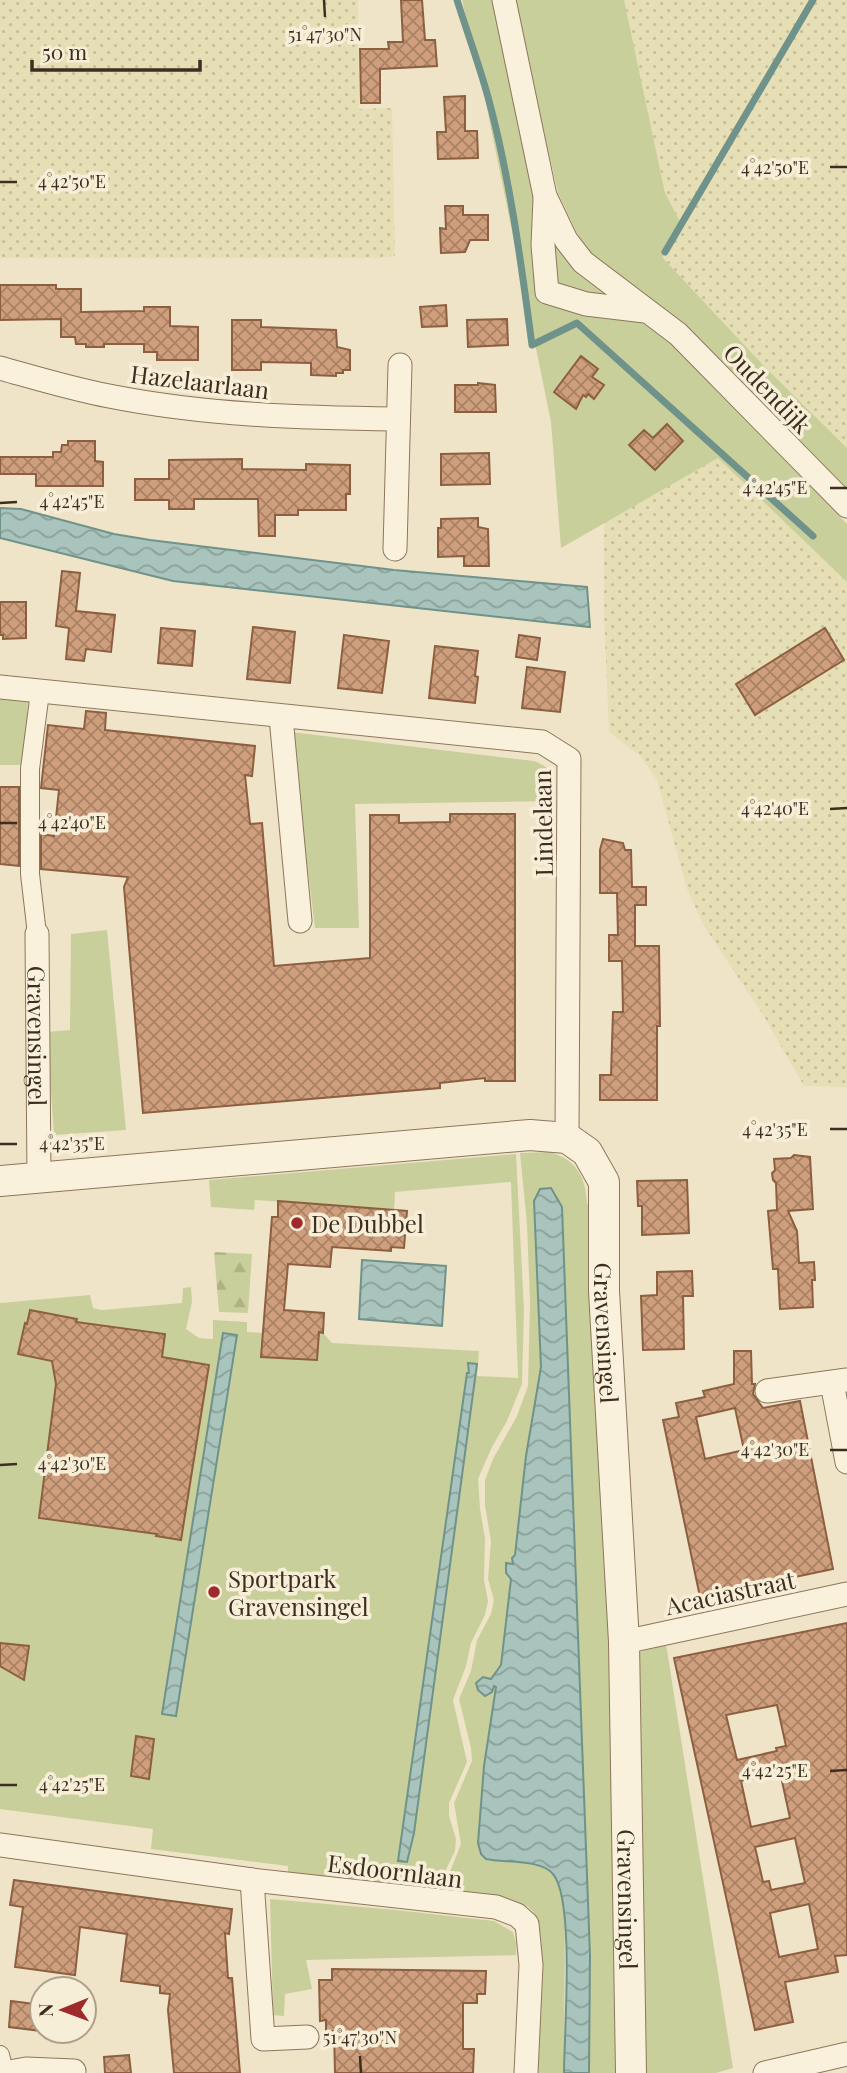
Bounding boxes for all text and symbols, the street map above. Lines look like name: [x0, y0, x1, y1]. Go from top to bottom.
text: 51°47'30"N: [288, 22, 362, 46]
scale bar: [32, 28, 200, 72]
text: 50 m: [42, 37, 88, 65]
text: 4°42'50"E: [741, 155, 809, 179]
text: 4°42'50"E: [38, 169, 106, 193]
street label: Oudendijk: [717, 336, 819, 440]
street label: Hazelaarlaan: [129, 357, 271, 405]
text: 4°42'45"E: [743, 475, 807, 499]
text: 4°42'45"E: [40, 489, 104, 513]
street label: Lindelaan: [525, 769, 559, 877]
text: 4°42'40"E: [741, 796, 809, 820]
text: 4°42'40"E: [38, 810, 106, 834]
street label: Gravensingel: [21, 965, 54, 1107]
text: 4°42'35"E: [742, 1117, 808, 1141]
text: 4°42'35"E: [39, 1131, 105, 1155]
place label: De Dubbel: [311, 1207, 424, 1239]
marker: De Dubbel: [289, 1215, 305, 1231]
street label: Gravensingel: [588, 1263, 626, 1404]
text: 4°42'30"E: [741, 1437, 809, 1461]
text: 4°42'30"E: [38, 1451, 106, 1475]
place label: Sportpark Gravensingel: [228, 1562, 369, 1622]
street label: Acaciastraat: [661, 1563, 798, 1622]
marker: Sportpark Gravensingel: [206, 1584, 222, 1600]
text: 4°42'25"E: [742, 1758, 808, 1782]
text: 4°42'25"E: [39, 1772, 105, 1796]
street label: Gravensingel: [611, 1829, 645, 1970]
street label: Esdoornlaan: [326, 1846, 464, 1894]
north arrow: [28, 1975, 98, 2045]
text: N: [32, 2003, 58, 2017]
text: 51°47'30"N: [323, 2025, 397, 2049]

